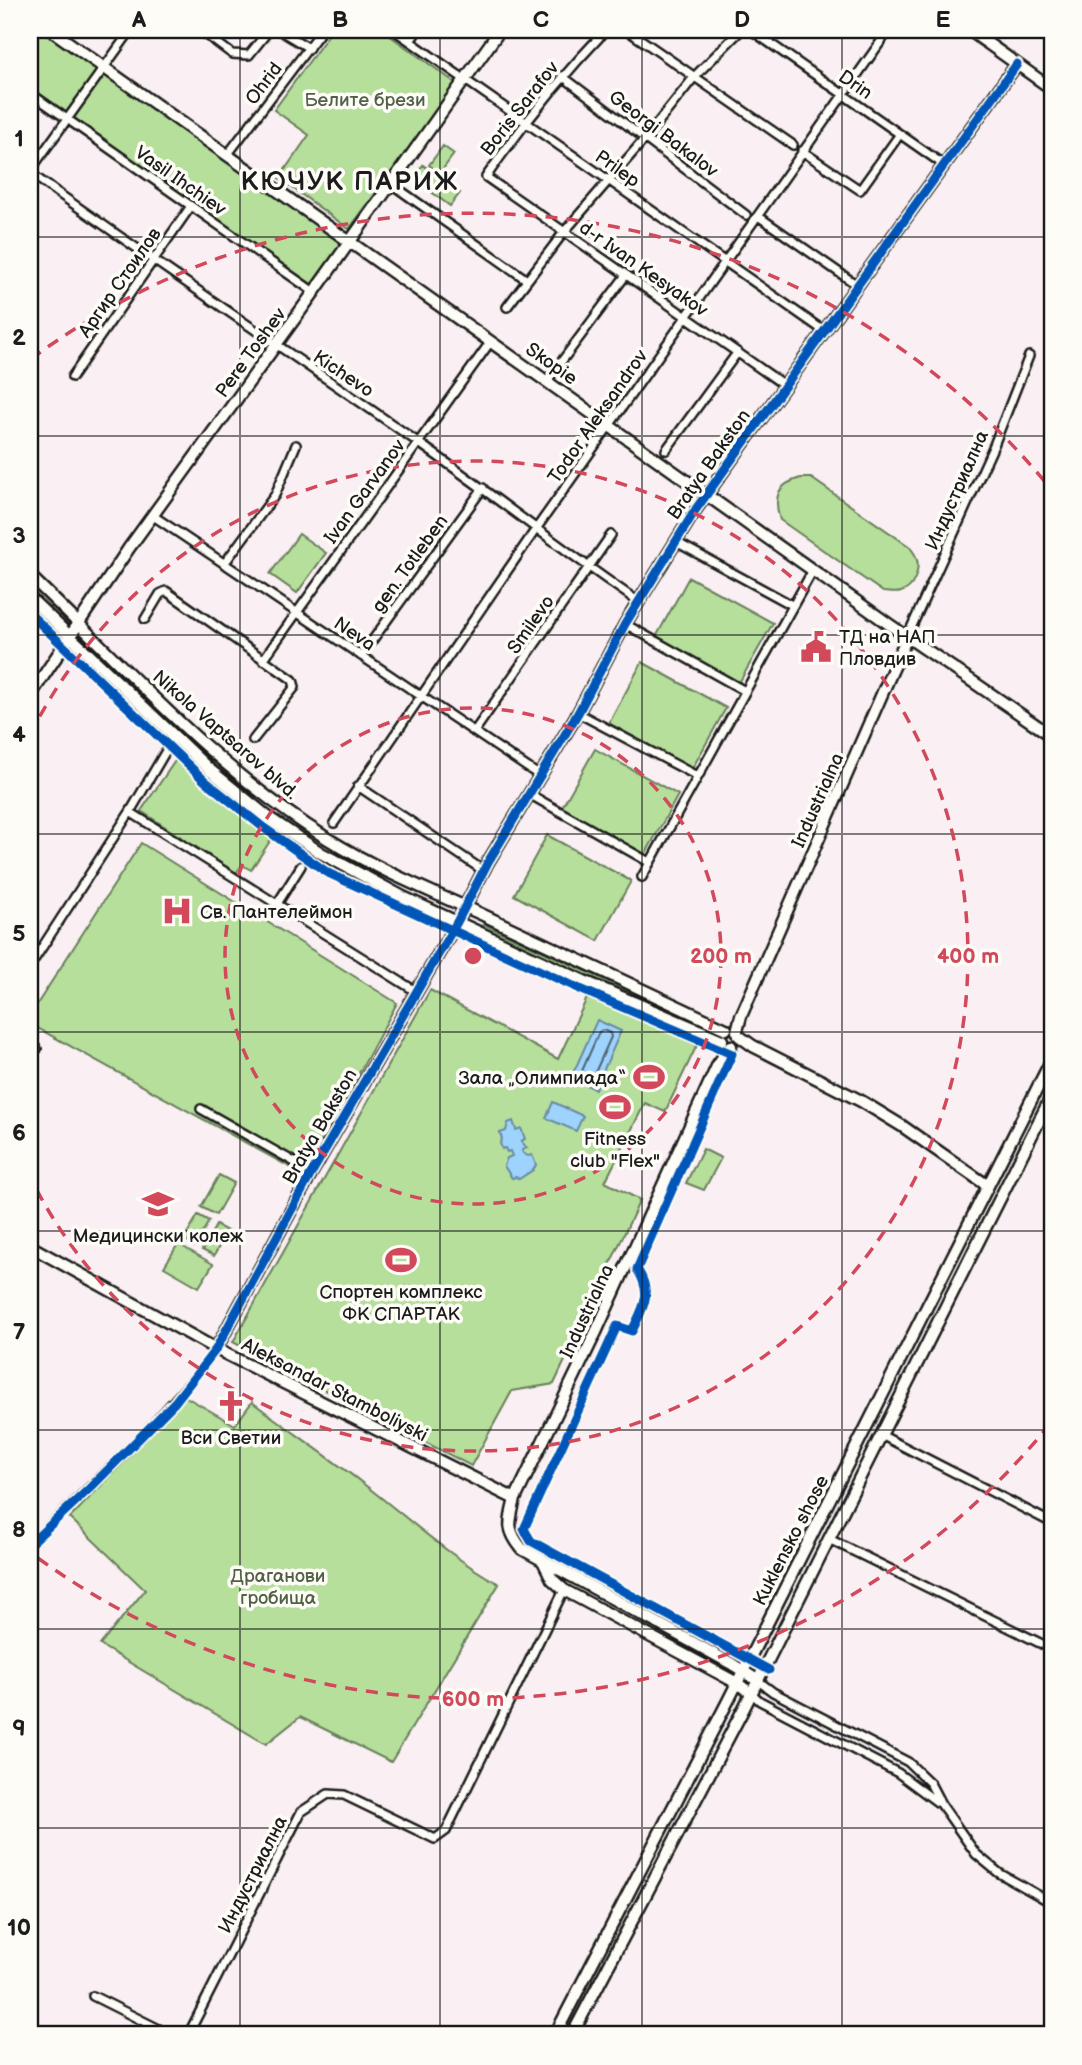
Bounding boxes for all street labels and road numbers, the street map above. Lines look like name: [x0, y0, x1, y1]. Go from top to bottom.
street label: Boris Sarafov: [476, 56, 565, 161]
street label: Ohrid: [241, 58, 288, 110]
street label: Drin: [834, 66, 876, 105]
street label: Georgi Bakalov: [604, 86, 723, 183]
street label: Vasil Ihchiev: [130, 141, 231, 222]
street label: Prilep: [590, 146, 644, 193]
street label: d-r Ivan Kesyakov: [574, 216, 713, 323]
street label: Аргир Стоилов: [73, 224, 167, 343]
street label: Pere Toshev: [211, 303, 292, 402]
street label: Skopie: [521, 338, 581, 390]
street label: Todor Aleksandrov: [543, 345, 654, 488]
street label: Kichevo: [308, 346, 378, 403]
street label: Bratya Bakston: [663, 405, 756, 524]
street label: Индустриална: [921, 427, 994, 554]
street label: Ivan Garvanov: [320, 434, 411, 549]
street label: gen. Totleben: [367, 511, 453, 617]
street label: Smilevo: [503, 591, 560, 659]
street label: Neva: [329, 612, 379, 656]
street label: Nikola Vaptsarov blvd.: [148, 666, 303, 805]
street label: Industrialna: [787, 750, 849, 851]
street label: Bratya Bakston: [278, 1065, 363, 1188]
street label: Industrialna: [556, 1261, 619, 1362]
street label: Aleksandar Stamboliyski: [238, 1333, 431, 1447]
street label: Kuklensko shose: [749, 1472, 834, 1610]
street label: Индустриална: [214, 1812, 293, 1937]

